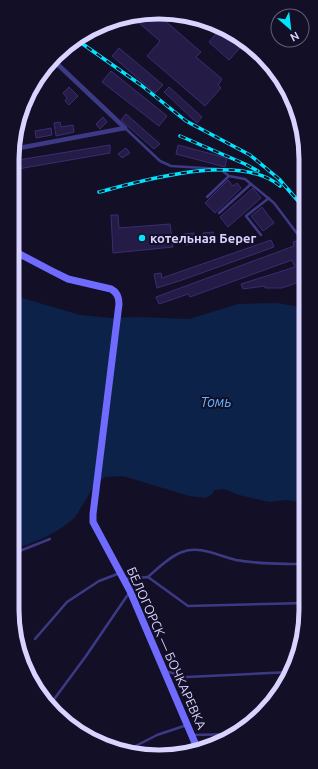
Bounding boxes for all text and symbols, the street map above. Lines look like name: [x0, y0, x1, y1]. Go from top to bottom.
north arrow: [270, 8, 310, 48]
text: N: [288, 30, 301, 44]
place label: котельная Берег: [150, 231, 256, 245]
marker: котельная Берег: [137, 233, 147, 243]
water label: Томь: [201, 394, 231, 410]
street label: БЕЛОГОРСК — БОЧКАРЕВКА: [125, 565, 209, 732]

